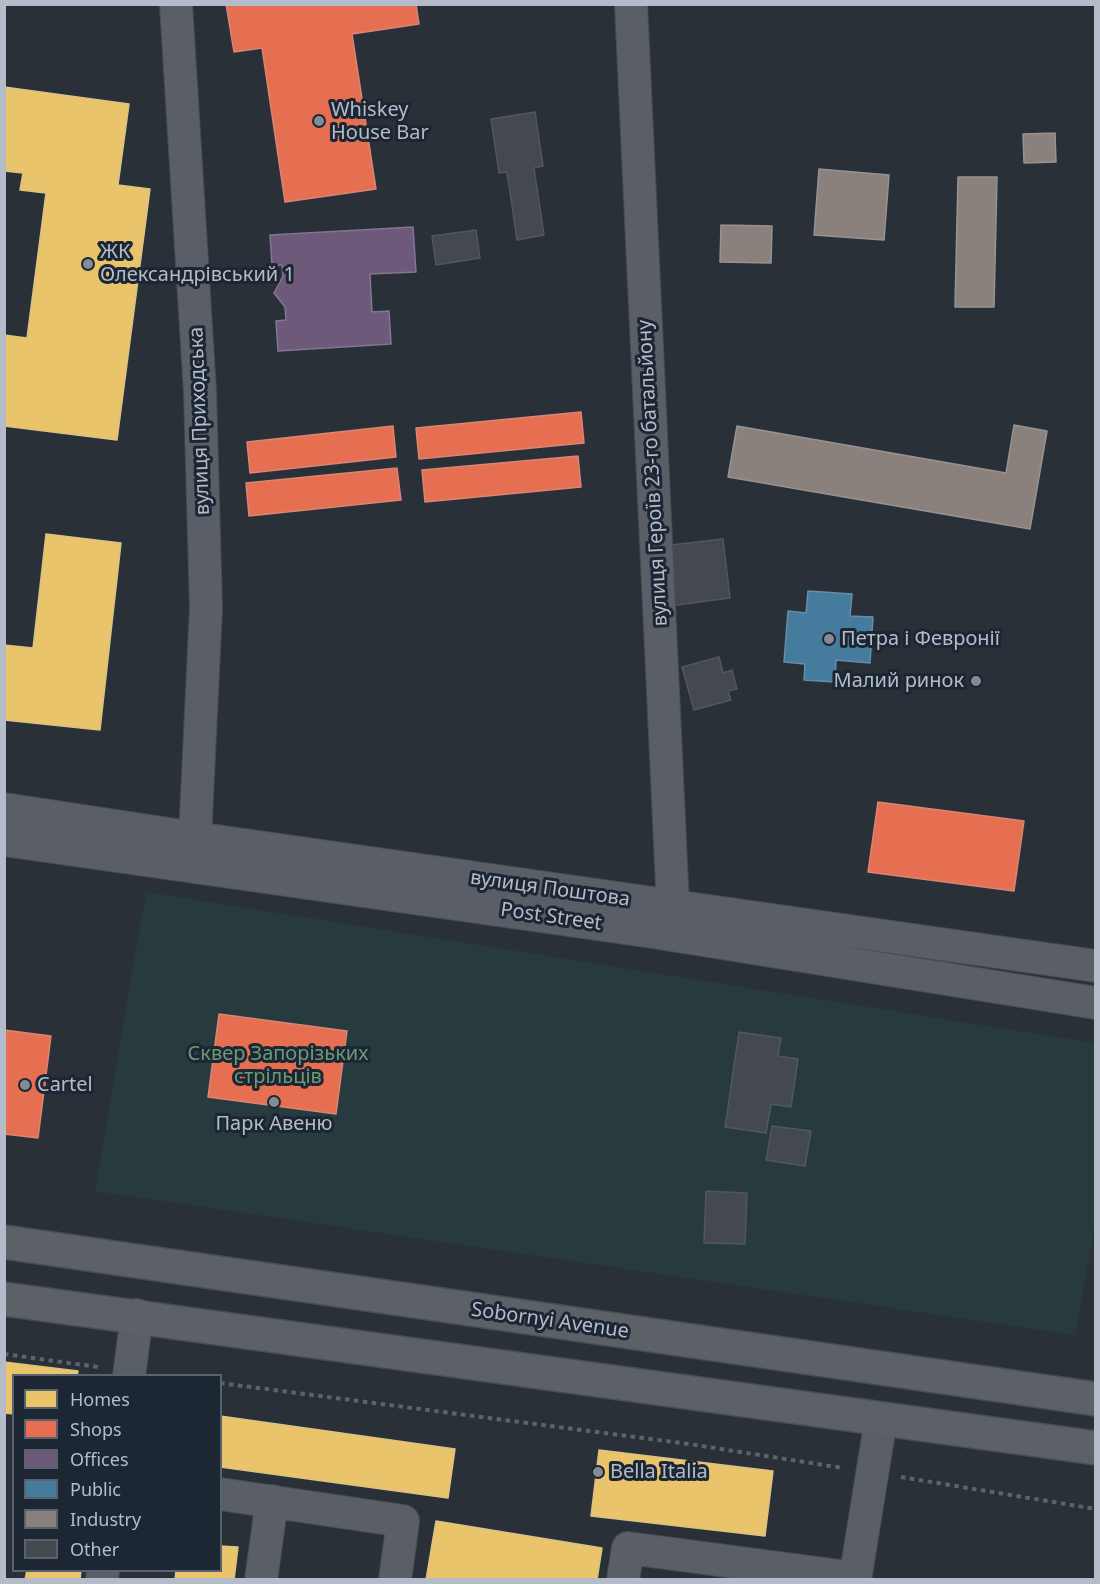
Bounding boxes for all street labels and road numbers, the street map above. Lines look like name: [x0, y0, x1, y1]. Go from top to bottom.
street label: вулиця Героїв 23-го батальйону: [633, 319, 673, 627]
street label: вулиця Приходська: [185, 326, 215, 516]
street label: вулиця Поштова: [469, 866, 631, 912]
street label: Post Street: [499, 898, 603, 936]
street label: Sobornyi Avenue: [470, 1298, 630, 1344]

